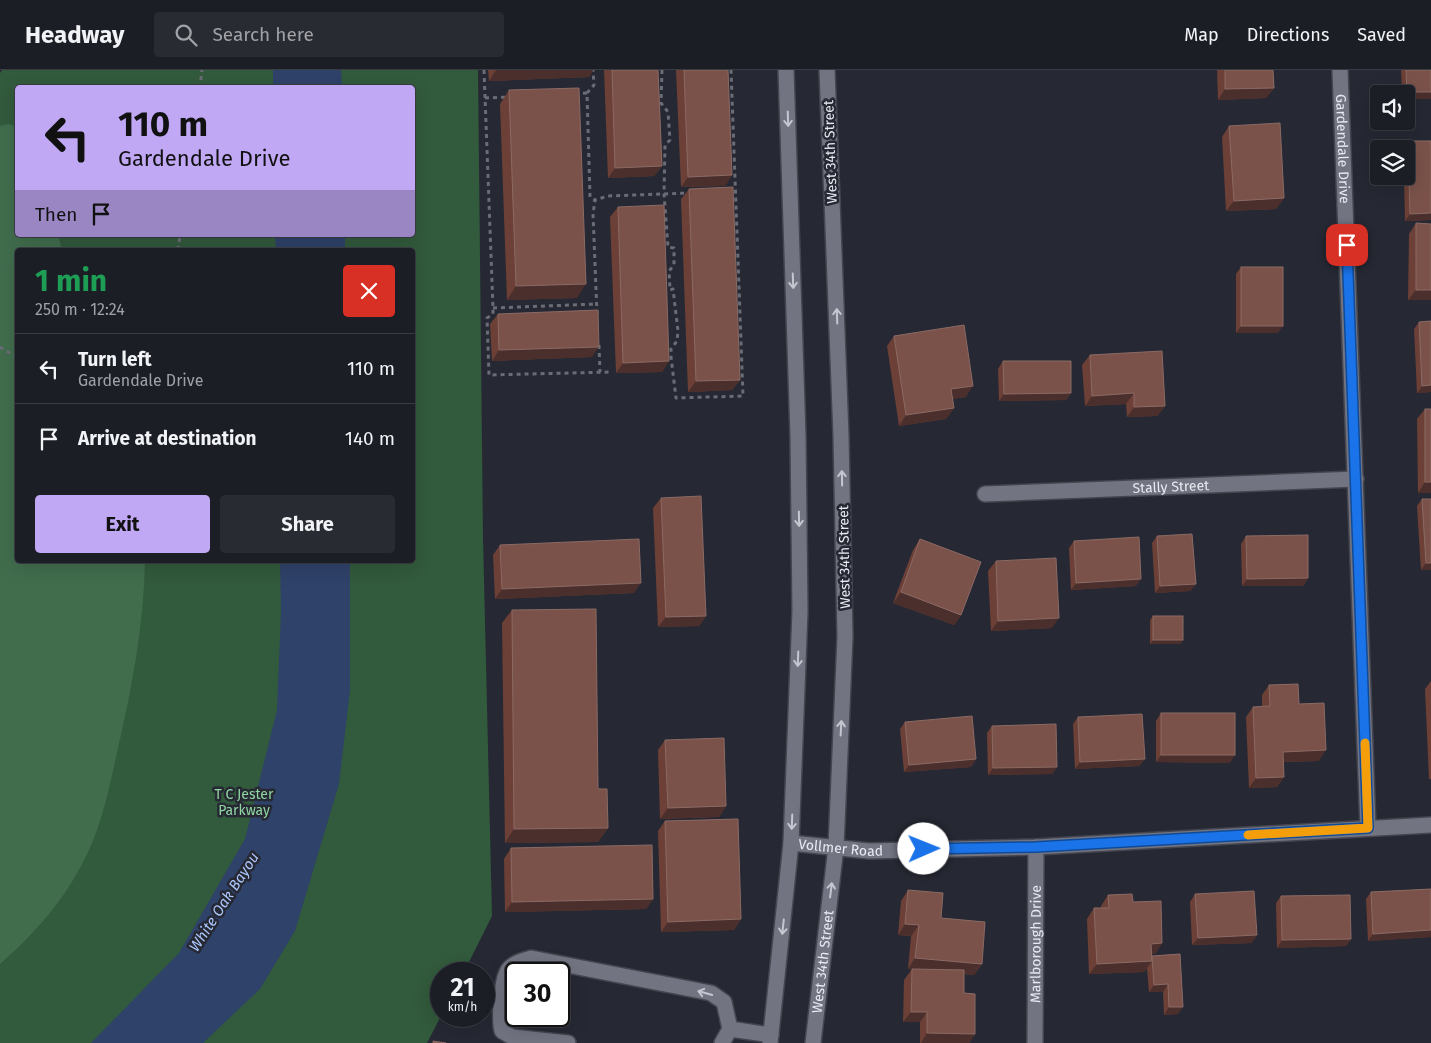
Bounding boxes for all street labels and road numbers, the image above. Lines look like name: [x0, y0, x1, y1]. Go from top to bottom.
street label: Gardendale Drive: [1332, 94, 1353, 204]
street label: West 34th Street: [820, 99, 841, 204]
street label: Stally Street: [1132, 477, 1211, 497]
street label: West 34th Street: [835, 504, 854, 609]
street label: Vollmer Road: [798, 836, 883, 860]
street label: Marlborough Drive: [1027, 885, 1045, 1003]
street label: West 34th Street: [809, 908, 838, 1014]

